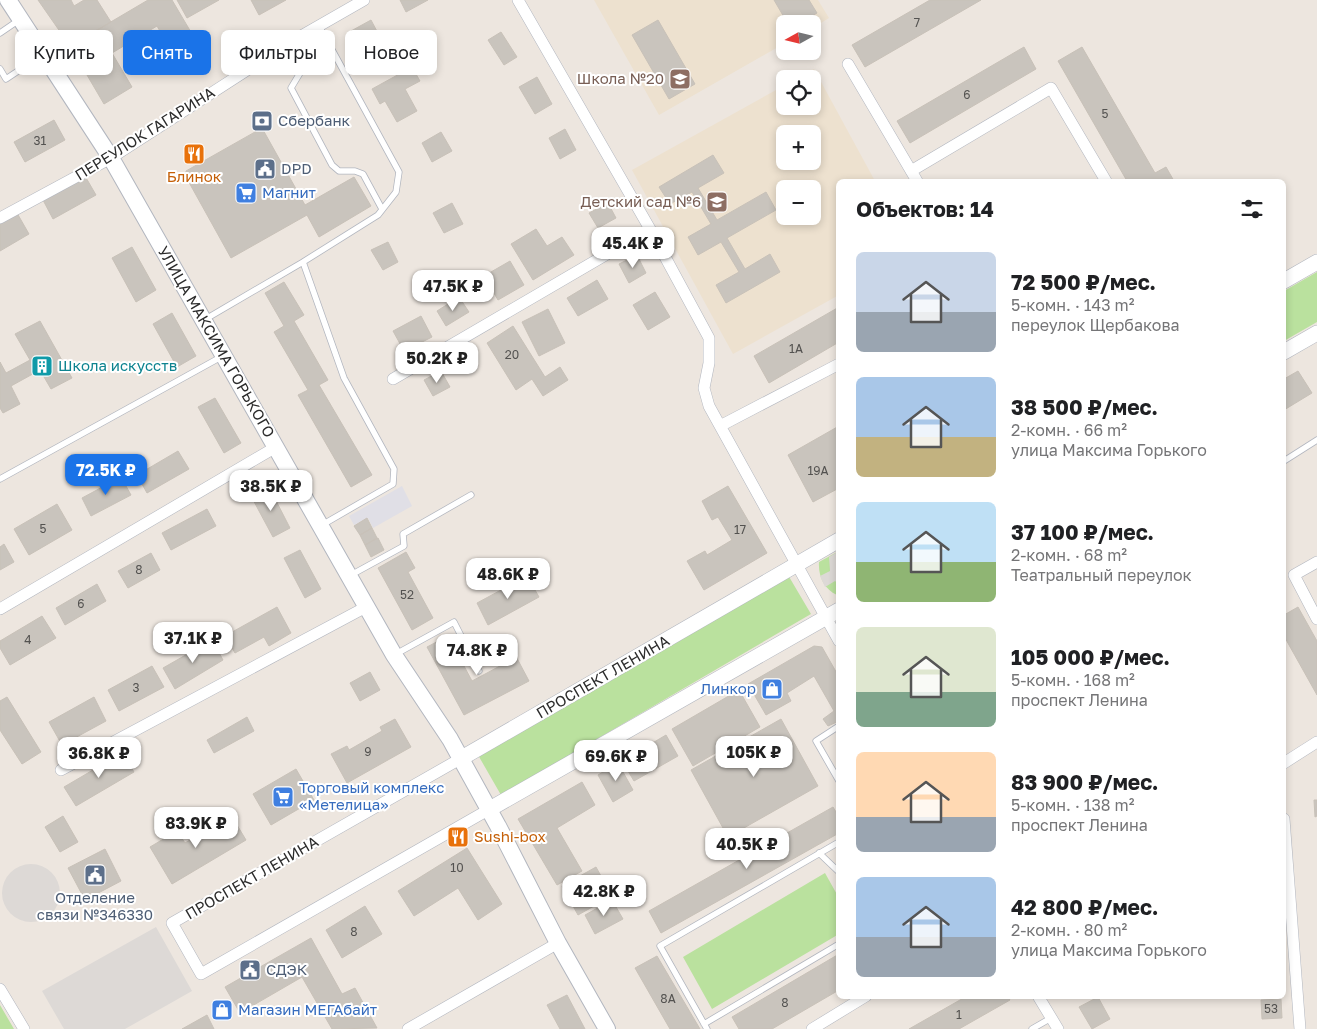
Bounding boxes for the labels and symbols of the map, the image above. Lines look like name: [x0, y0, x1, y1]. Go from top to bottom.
north arrow: [776, 15, 821, 60]
house number: 7: [914, 15, 920, 30]
school or university icon: Школа №20: [668, 67, 692, 91]
place label: Школа №20: [577, 69, 664, 87]
street label: ПЕРЕУЛОК ГАГАРИНА: [71, 83, 218, 184]
house number: 6: [963, 87, 971, 102]
house number: 5: [1102, 106, 1109, 121]
bank icon: Сбербанк: [250, 109, 274, 133]
place label: Сбербанк: [278, 111, 351, 129]
house number: 31: [34, 133, 47, 148]
restaurant icon: Блинок: [182, 142, 206, 166]
public building icon: DPD: [253, 157, 277, 181]
place label: DPD: [281, 159, 312, 177]
place label: Блинок: [167, 167, 222, 185]
supermarket icon: Магнит: [234, 181, 258, 205]
place label: Магнит: [262, 183, 317, 201]
school or university icon: Детский сад №6: [705, 190, 729, 214]
place label: Детский сад №6: [581, 192, 701, 210]
pin: 45.4K ₽: [587, 226, 679, 269]
street label: УЛИЦА МАКСИМА ГОРЬКОГО: [155, 243, 279, 440]
pin: 47.5K ₽: [407, 270, 499, 312]
house number: 1А: [789, 341, 803, 356]
pin: 50.2K ₽: [391, 342, 483, 384]
house number: 20: [505, 347, 519, 362]
building icon: Школа искусств: [30, 354, 54, 378]
place label: Школа искусств: [58, 356, 177, 374]
pin: 72.5K ₽: [60, 454, 152, 496]
house number: 19А: [807, 463, 829, 478]
pin: 38.5K ₽: [225, 470, 317, 512]
house number: 5: [40, 521, 47, 536]
house number: 17: [734, 522, 746, 537]
pin: 48.6K ₽: [462, 558, 554, 600]
house number: 8: [135, 562, 143, 577]
house number: 52: [400, 587, 414, 602]
house number: 6: [77, 596, 85, 611]
pin: 37.1K ₽: [147, 622, 239, 664]
street label: ПРОСПЕКТ ЛЕНИНА: [533, 631, 672, 722]
house number: 4: [24, 632, 32, 647]
pin: 74.8K ₽: [431, 634, 523, 676]
shop icon: Линкор: [760, 677, 784, 701]
place label: Линкор: [700, 679, 756, 697]
house number: 3: [132, 680, 140, 695]
pin: 36.8K ₽: [53, 736, 145, 779]
pin: 105K ₽: [713, 736, 795, 778]
pin: 69.6K ₽: [570, 740, 662, 782]
house number: 9: [364, 744, 372, 759]
place label: Торговый комплекс «Метелица»: [299, 778, 444, 813]
supermarket icon: Торговый комплекс «Метелица»: [271, 785, 295, 809]
pin: 83.9K ₽: [150, 806, 242, 849]
restaurant icon: Sushi-box: [446, 825, 470, 849]
place label: Sushi-box: [474, 827, 546, 845]
pin: 40.5K ₽: [701, 828, 793, 870]
street label: ПРОСПЕКТ ЛЕНИНА: [182, 832, 321, 923]
house number: 10: [450, 860, 464, 875]
public building icon: Отделение связи №346330: [83, 863, 107, 887]
pin: 42.8K ₽: [558, 874, 650, 917]
place label: Отделение связи №346330: [37, 888, 153, 923]
house number: 8: [350, 924, 358, 939]
public building icon: СДЭК: [238, 958, 262, 982]
place label: СДЭК: [266, 960, 308, 978]
house number: 8А: [660, 991, 676, 1006]
house number: 8: [781, 995, 789, 1010]
shop icon: Магазин МЕГАбайт: [210, 998, 234, 1022]
place label: Магазин МЕГАбайт: [238, 1000, 378, 1018]
house number: 53: [1264, 1001, 1278, 1016]
house number: 1: [956, 1007, 962, 1022]

